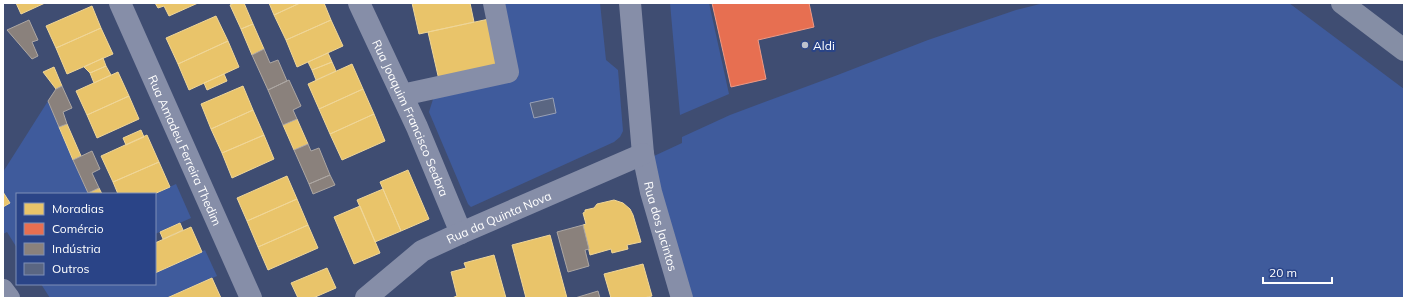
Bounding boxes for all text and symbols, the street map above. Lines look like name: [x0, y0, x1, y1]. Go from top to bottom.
street label: Rua Joaquim Francisco Seabra: [370, 37, 452, 198]
place label: Aldi: [813, 38, 835, 53]
marker: Aldi: [800, 40, 810, 50]
street label: Rua Amadeu Ferreira Thedim: [145, 73, 225, 228]
street label: Rua dos Jacintos: [641, 180, 681, 273]
street label: Rua da Quinta Nova: [444, 187, 553, 246]
legend: [16, 193, 156, 285]
text: Moradias: [52, 201, 104, 216]
text: Comércio: [52, 221, 104, 236]
text: Indústria: [52, 241, 101, 256]
scale bar: [1263, 259, 1332, 285]
text: Outros: [52, 261, 90, 276]
text: 20 m: [1269, 265, 1297, 280]

